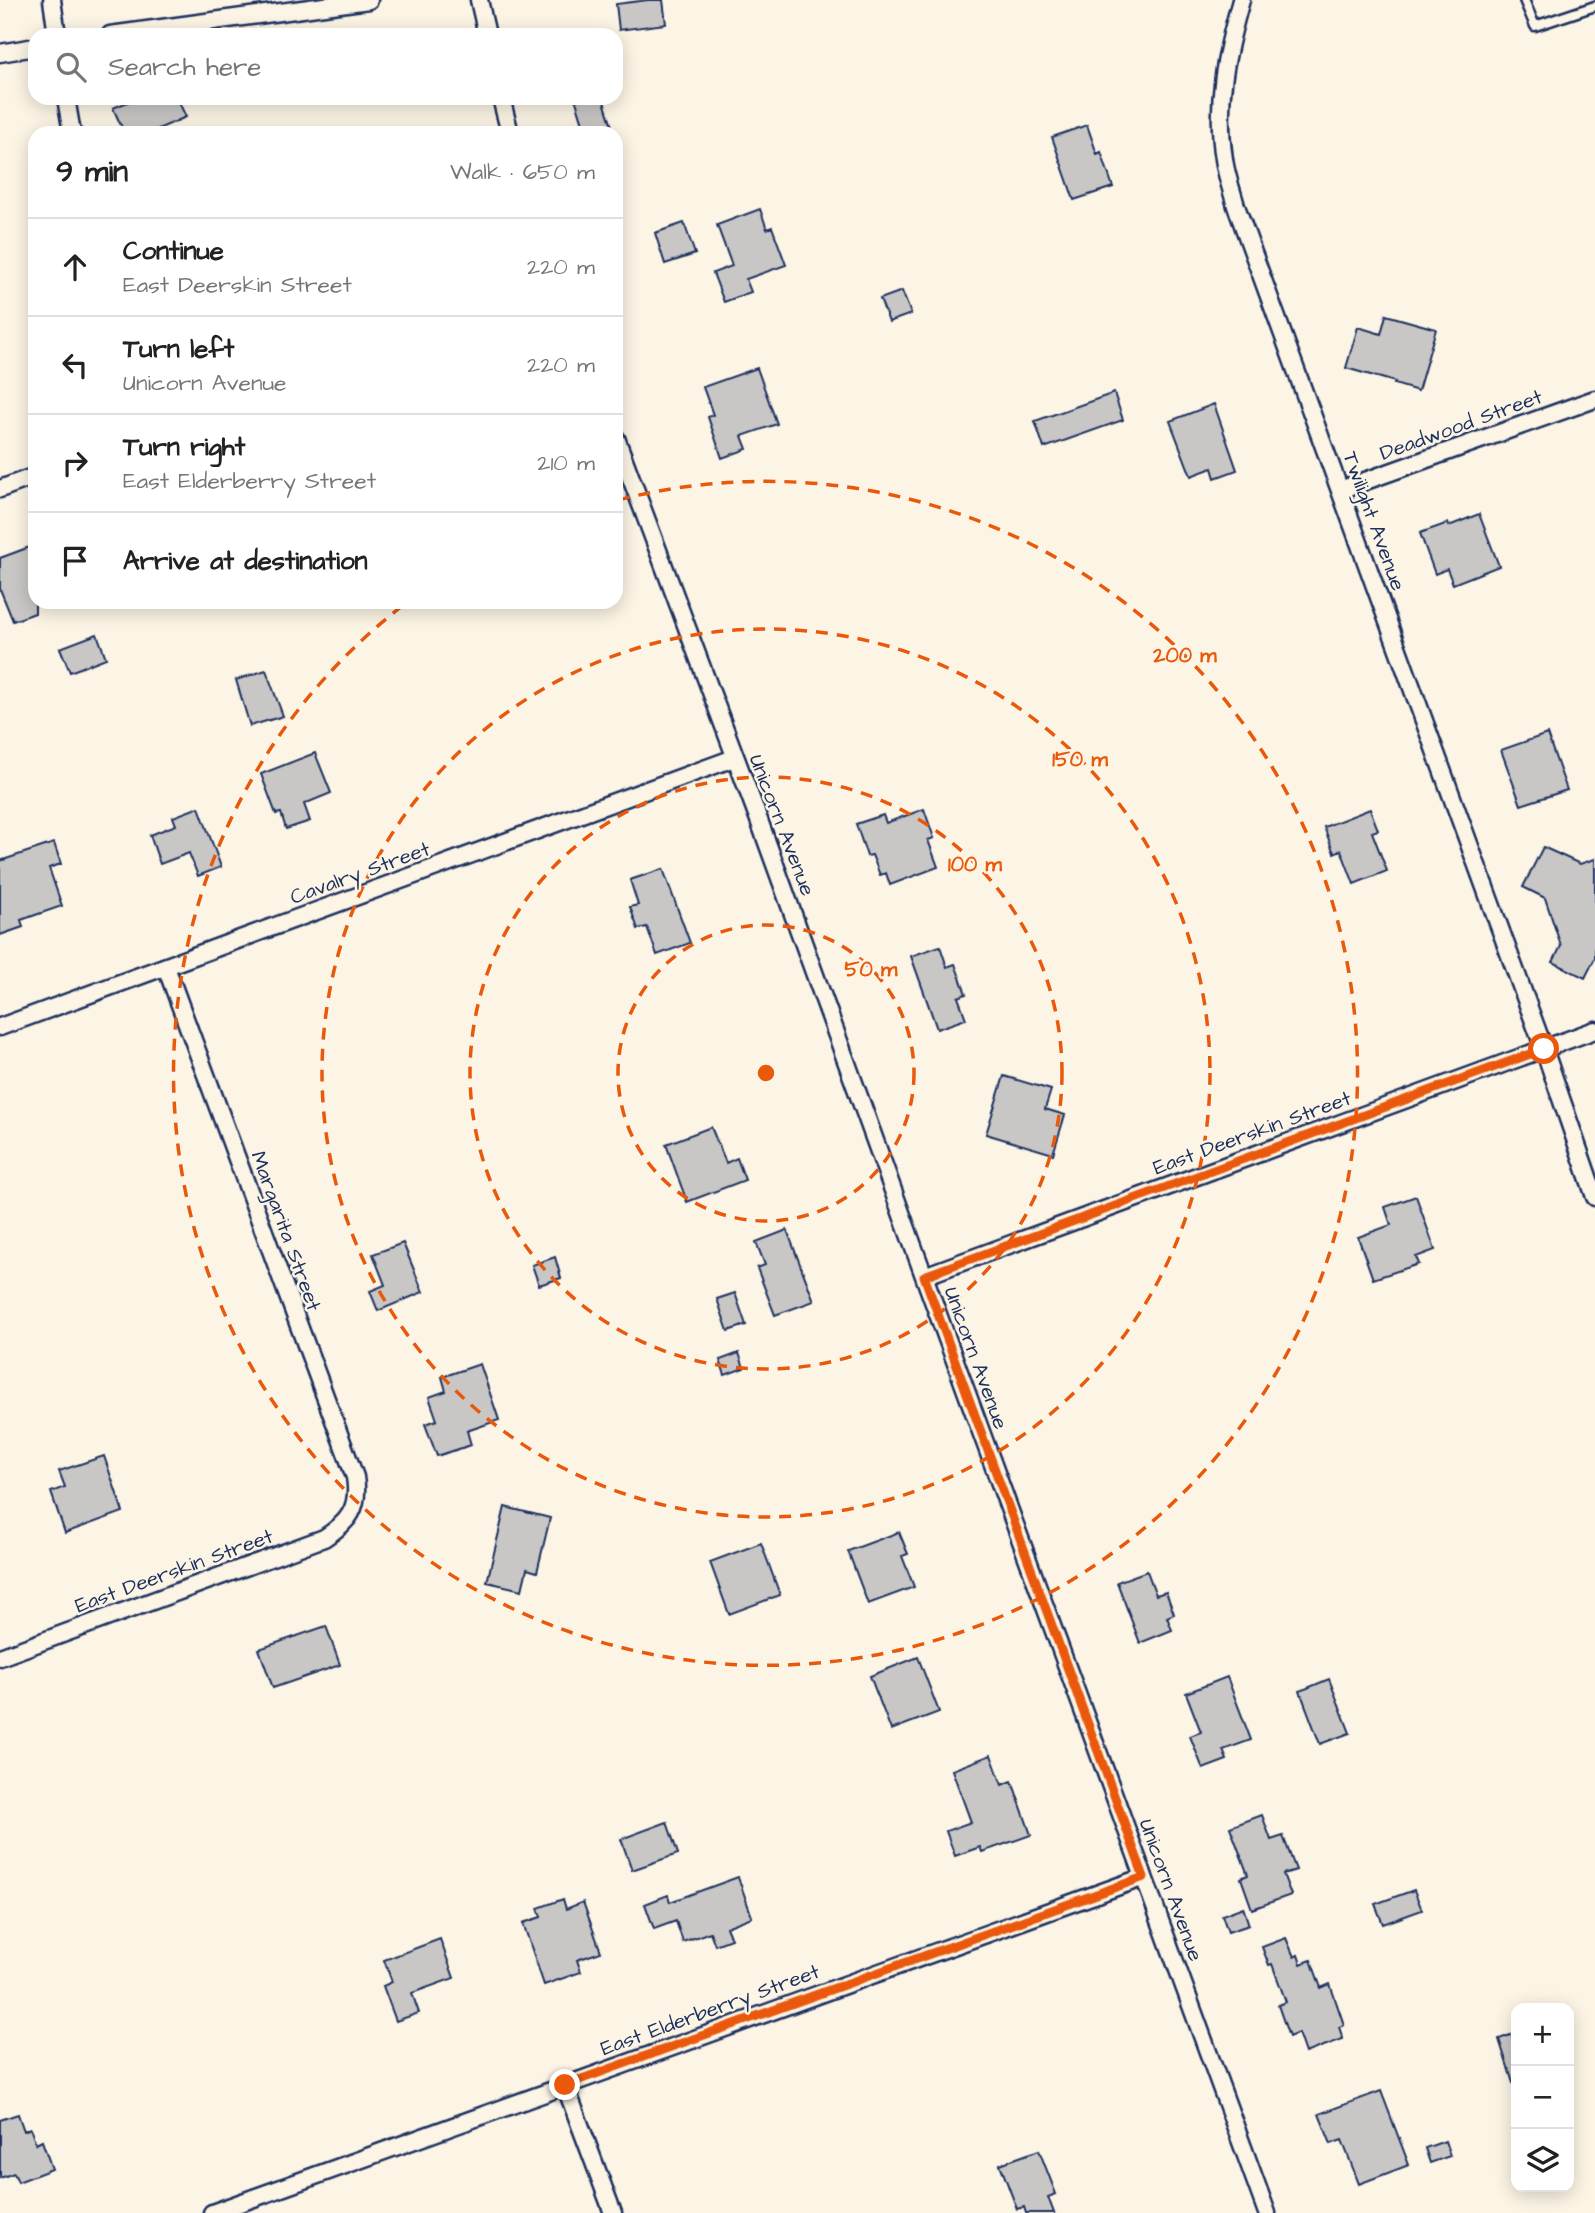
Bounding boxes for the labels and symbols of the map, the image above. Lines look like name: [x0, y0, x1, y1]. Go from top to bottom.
street label: Deadwood Street: [1376, 382, 1547, 468]
street label: Twilight Avenue: [1334, 447, 1413, 595]
text: 200 m: [1152, 641, 1217, 670]
text: 150 m: [1052, 745, 1108, 774]
street label: Unicorn Avenue: [742, 750, 822, 900]
street label: Cavalry Street: [286, 834, 435, 914]
text: 100 m: [948, 850, 1003, 879]
text: 50 m: [845, 955, 898, 984]
route start: [1528, 1033, 1559, 1064]
centre of rings: [754, 1061, 778, 1085]
street label: East Deerskin Street: [1149, 1083, 1356, 1182]
street label: Margarita Street: [242, 1147, 329, 1316]
street label: Unicorn Avenue: [937, 1283, 1015, 1433]
street label: East Deerskin Street: [71, 1521, 278, 1620]
street label: Unicorn Avenue: [1132, 1815, 1210, 1965]
street label: East Elderberry Street: [596, 1957, 825, 2065]
route end: [549, 2069, 580, 2100]

